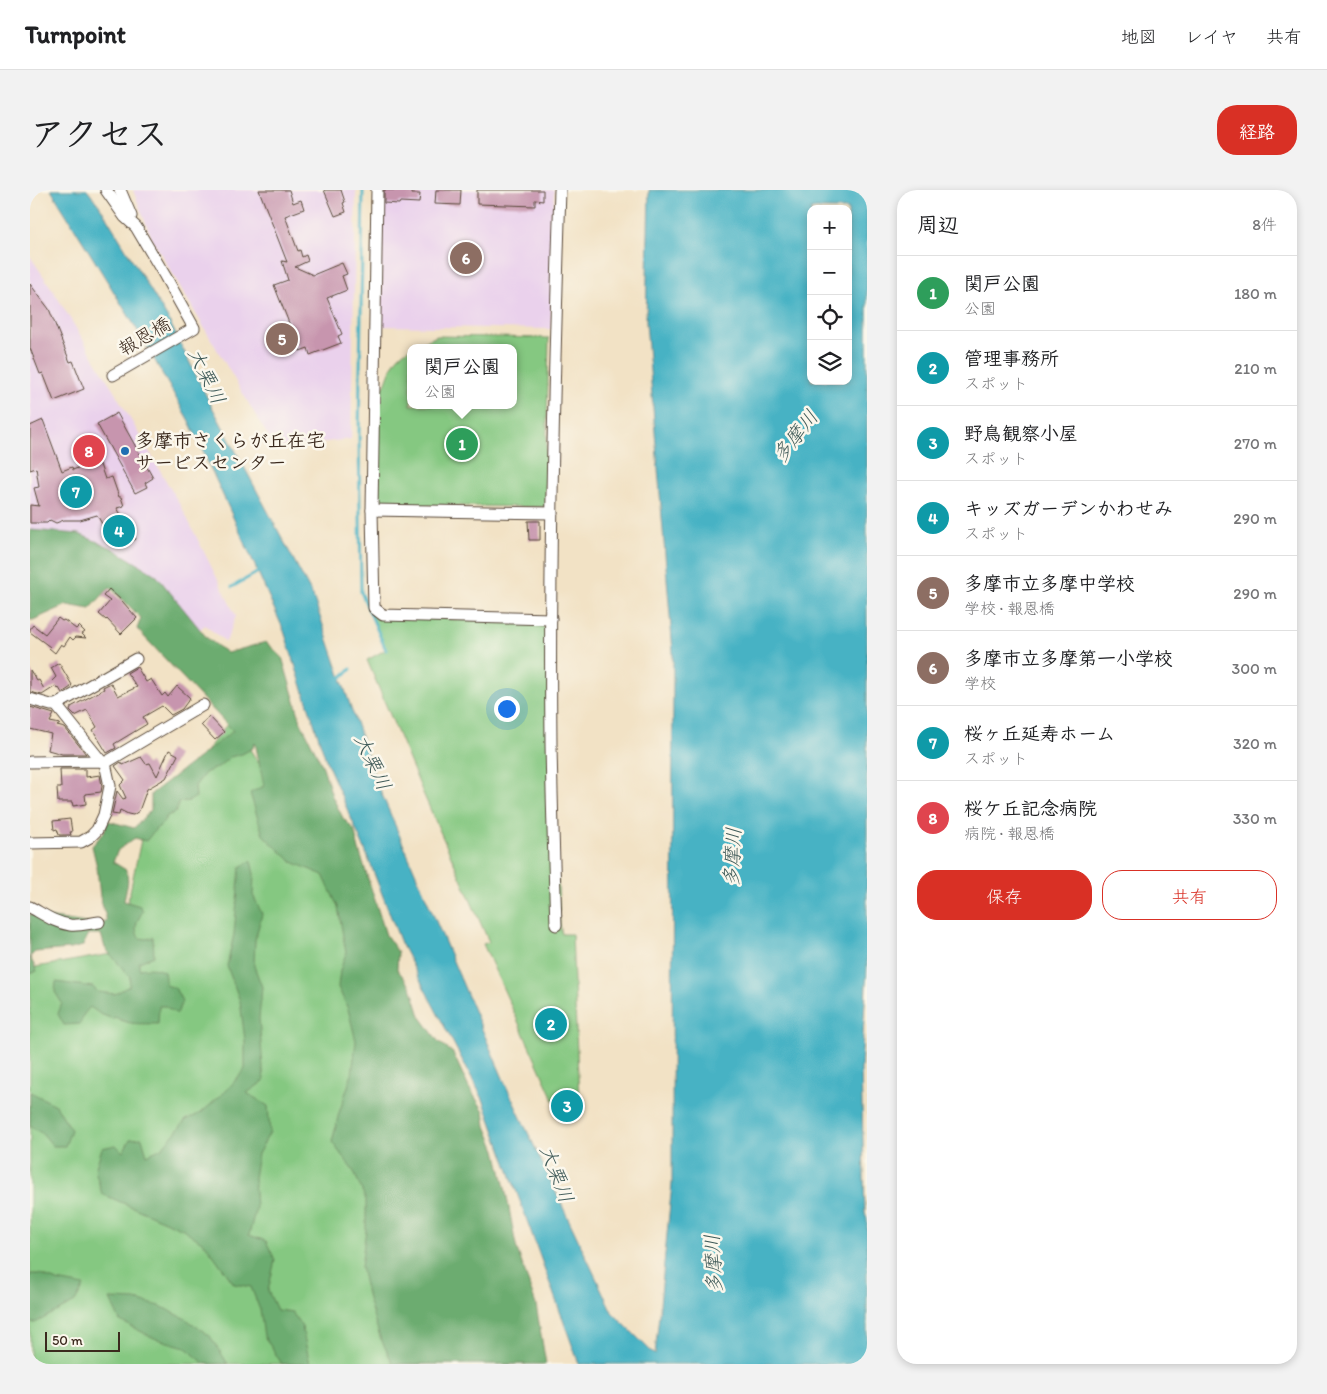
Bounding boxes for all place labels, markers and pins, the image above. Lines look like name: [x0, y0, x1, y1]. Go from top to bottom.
pin: 6: [450, 239, 482, 277]
pin: 5: [266, 320, 298, 358]
pin: 1: [446, 425, 478, 463]
place label: 多摩市さくらが丘在宅 サービスセンター: [135, 429, 325, 474]
pin: 8: [73, 432, 105, 470]
marker: 多摩市さくらが丘在宅 サービスセンター: [119, 445, 131, 457]
pin: 7: [60, 473, 92, 511]
pin: 4: [103, 512, 135, 550]
pin: 2: [535, 1005, 567, 1043]
pin: 3: [551, 1087, 583, 1125]

